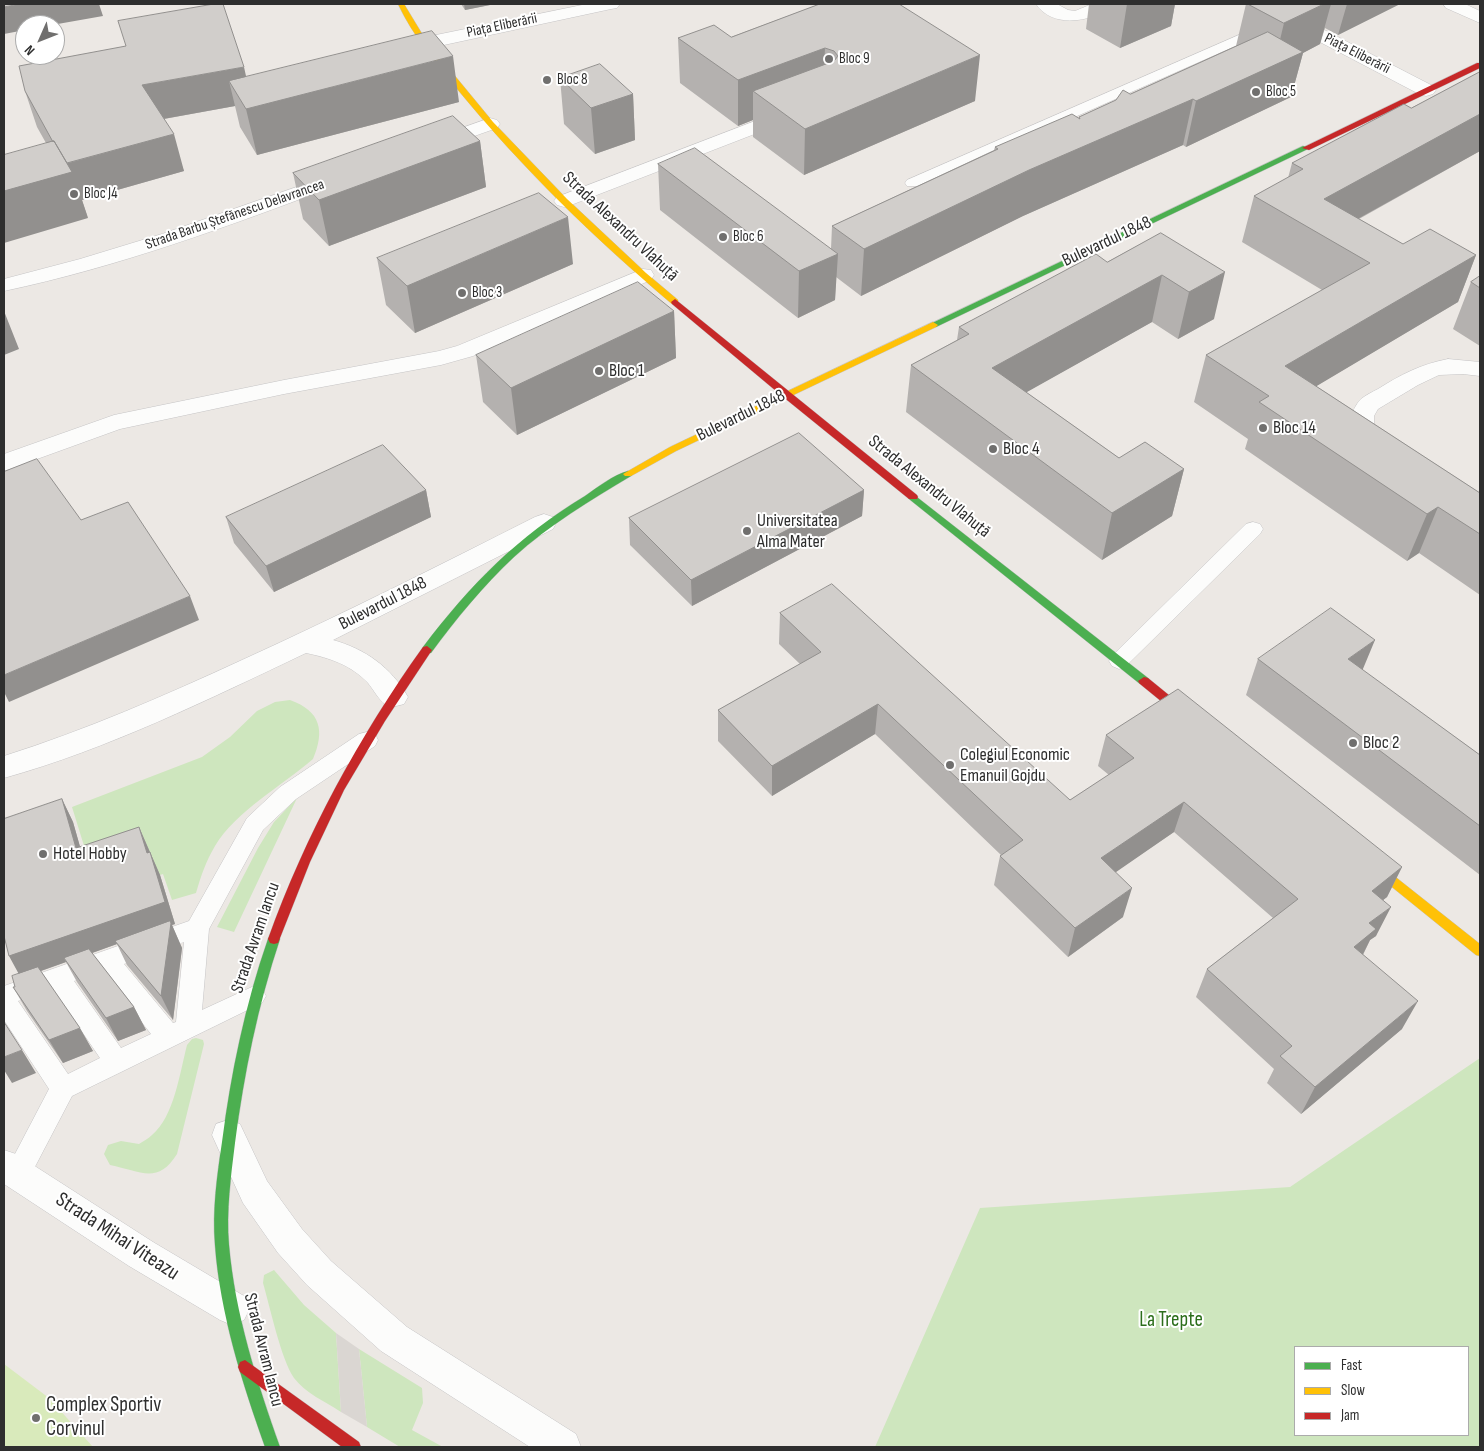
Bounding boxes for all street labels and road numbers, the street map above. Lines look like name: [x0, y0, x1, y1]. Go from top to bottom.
street label: Piața Eliberării: [465, 10, 539, 42]
street label: Piața Eliberării: [1321, 30, 1393, 78]
street label: Strada Alexandru Vlahuță: [557, 168, 683, 286]
street label: Strada Barbu Ștefănescu Delavrancea: [143, 176, 327, 254]
street label: Bulevardul 1848: [1059, 212, 1155, 272]
street label: Bulevardul 1848: [693, 385, 789, 447]
street label: Strada Alexandru Vlahuță: [864, 431, 994, 543]
street label: Bulevardul 1848: [335, 573, 431, 635]
street label: Strada Avram Iancu: [227, 880, 285, 996]
street label: Strada Mihai Viteazu: [50, 1188, 184, 1286]
street label: Strada Avram Iancu: [238, 1291, 288, 1409]

